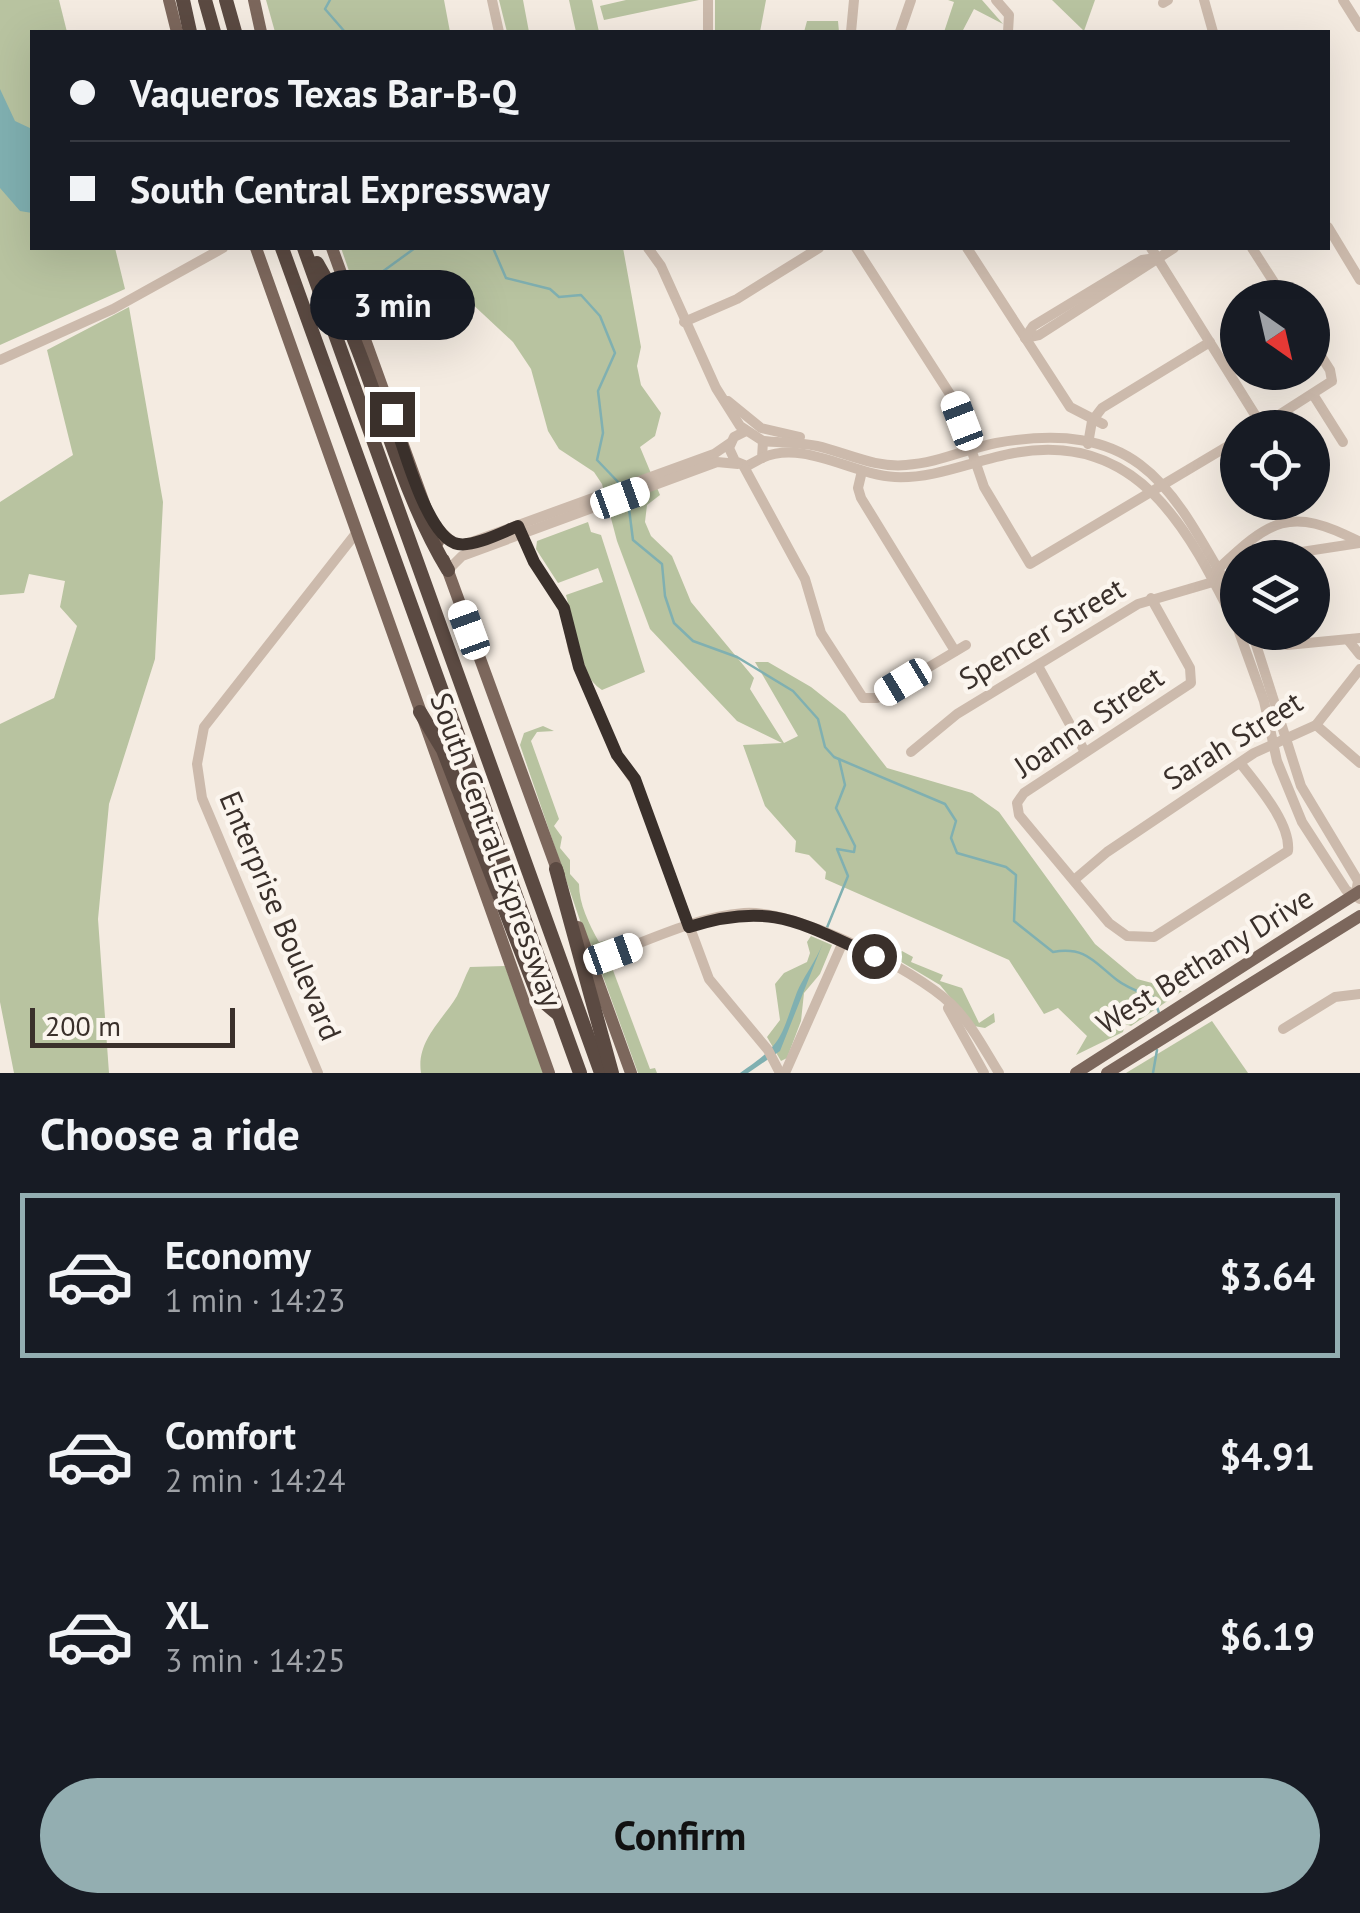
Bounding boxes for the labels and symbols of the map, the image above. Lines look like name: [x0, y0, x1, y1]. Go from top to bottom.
callout: 3 min: [310, 269, 474, 339]
north arrow: [1220, 280, 1330, 390]
car: [937, 388, 987, 454]
route end: [370, 392, 415, 437]
car: [587, 474, 653, 522]
street label: Spencer Street: [951, 568, 1131, 698]
car: [445, 597, 493, 663]
car: [870, 654, 936, 710]
street label: Joanna Street: [1004, 656, 1170, 786]
street label: Sarah Street: [1155, 682, 1309, 798]
street label: South Central Expressway: [422, 687, 572, 1012]
street label: Enterprise Boulevard: [211, 785, 351, 1046]
street label: West Bethany Drive: [1089, 877, 1320, 1042]
car: [580, 930, 646, 978]
route start: [852, 934, 897, 979]
scale bar: [30, 1003, 235, 1048]

